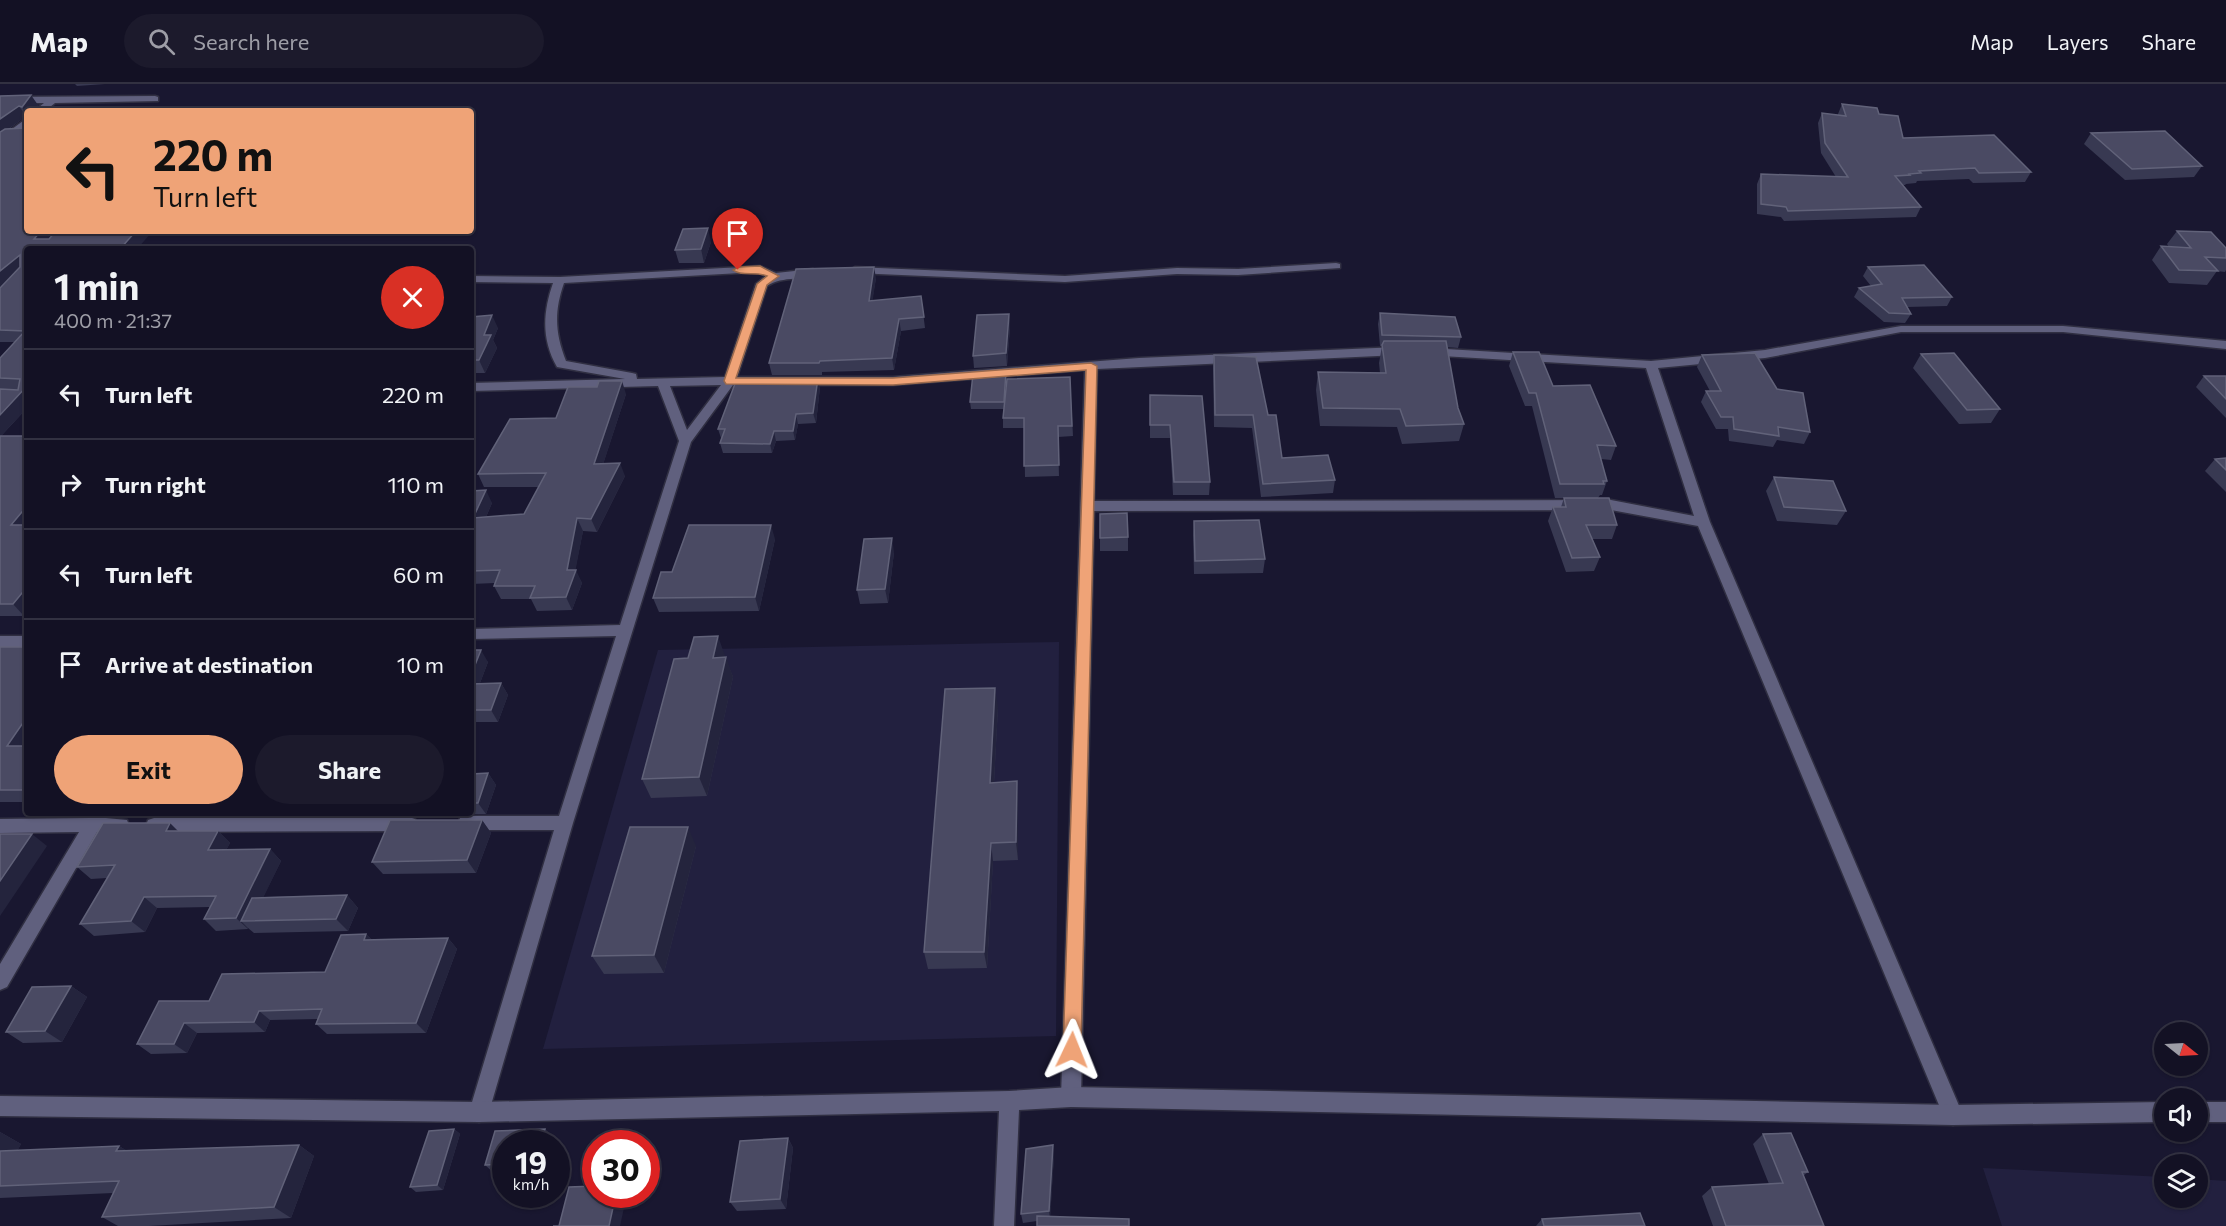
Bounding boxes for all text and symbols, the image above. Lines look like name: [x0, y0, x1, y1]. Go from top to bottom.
search box: [124, 14, 544, 68]
text: Map: [30, 24, 88, 58]
icon: search: [145, 25, 178, 58]
text: Search here: [193, 28, 309, 55]
text: Map: [1970, 29, 2014, 54]
text: Layers: [2047, 29, 2109, 54]
text: Share: [2142, 29, 2196, 54]
text: 220 m: [153, 128, 273, 180]
icon: left: [54, 132, 132, 210]
text: Turn left: [153, 180, 257, 213]
pin: [712, 208, 763, 270]
icon: arrive: [721, 217, 754, 250]
text: 1 min: [54, 263, 139, 307]
button: close: [381, 266, 444, 329]
text: 400 m · 21:37: [54, 308, 172, 332]
icon: left: [54, 378, 87, 411]
text: Turn left: [105, 381, 192, 408]
text: 220 m: [382, 381, 444, 408]
icon: right: [54, 468, 87, 501]
text: Turn right: [105, 471, 206, 498]
text: 110 m: [387, 471, 444, 498]
icon: left: [54, 558, 87, 591]
text: Turn left: [105, 561, 192, 588]
text: 60 m: [393, 561, 444, 588]
icon: arrive: [54, 648, 87, 681]
text: Arrive at destination: [105, 651, 313, 678]
text: 10 m: [397, 651, 444, 678]
button: Exit: [54, 735, 243, 804]
button: Share: [255, 735, 444, 804]
position arrow: [1040, 1018, 1104, 1082]
north arrow: [2154, 1022, 2208, 1076]
map controls: [2154, 1022, 2208, 1208]
button: sound: [2154, 1088, 2208, 1142]
speed limit sign: 30: [582, 1130, 660, 1208]
text: 19: [515, 1143, 547, 1180]
button: layers: [2154, 1154, 2208, 1208]
text: km/h: [513, 1175, 549, 1193]

